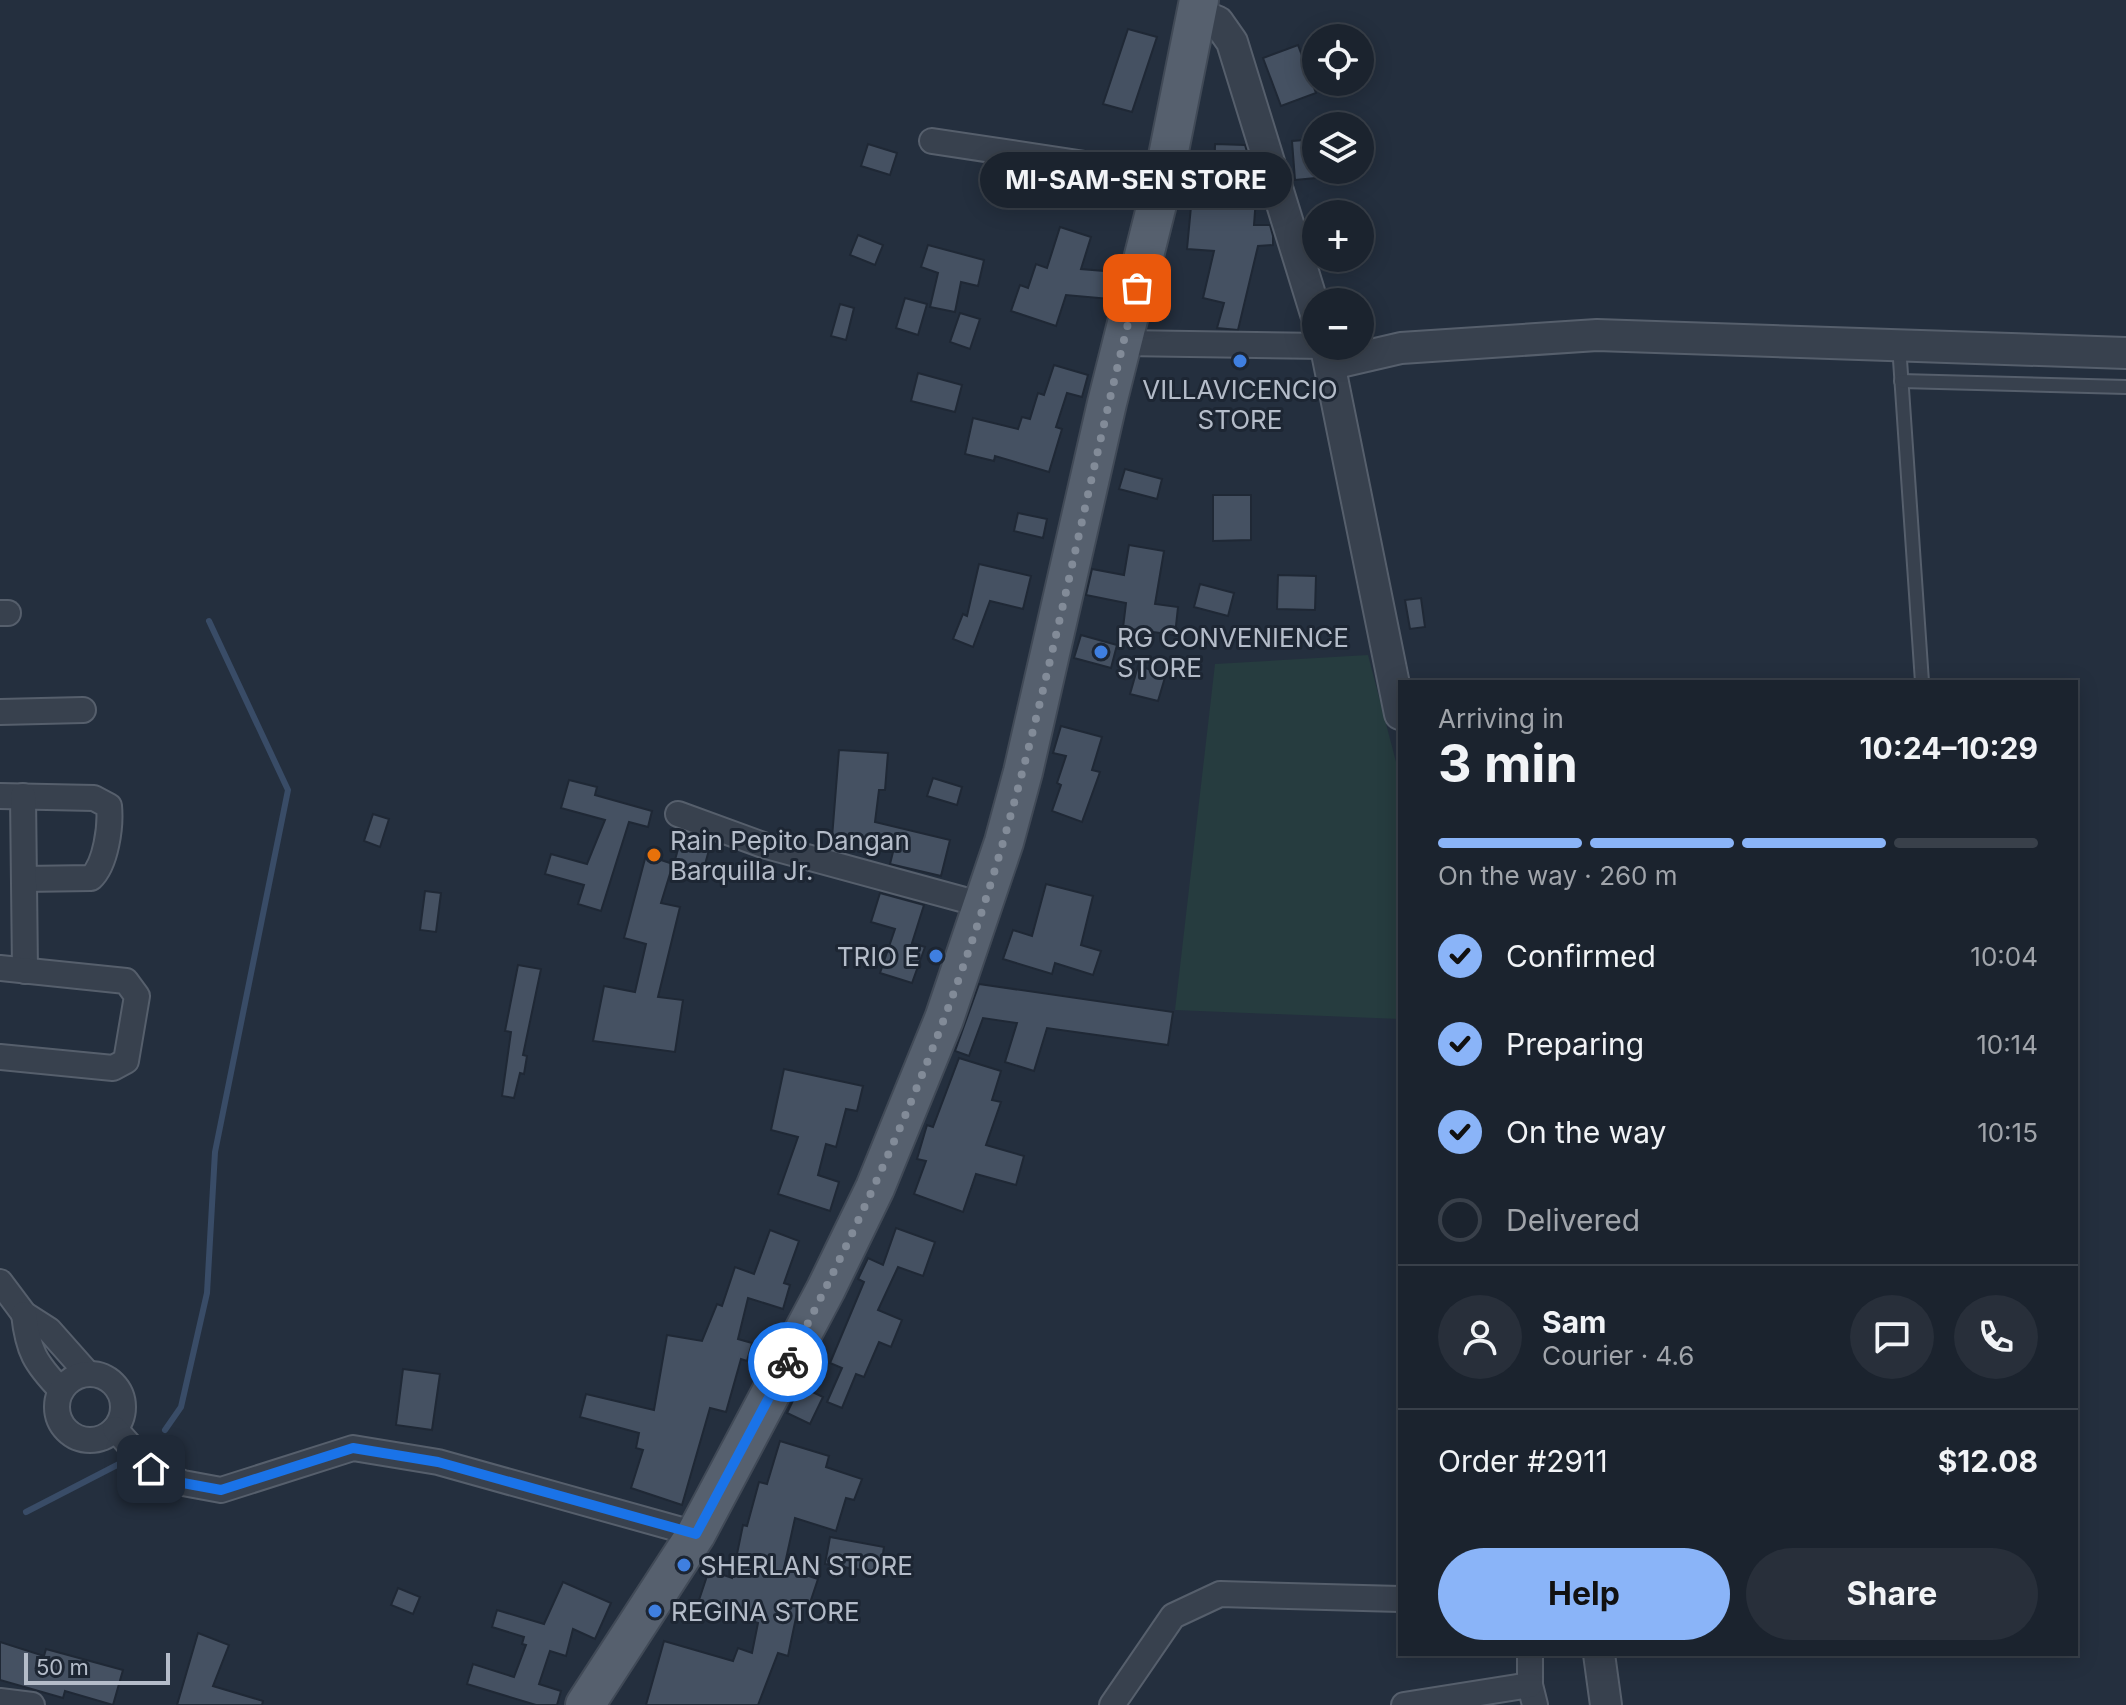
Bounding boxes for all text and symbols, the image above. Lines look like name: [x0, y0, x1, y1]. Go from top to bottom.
map controls: [1302, 24, 1374, 360]
button: locate: [1302, 24, 1374, 96]
button: layers: [1302, 112, 1374, 184]
callout: MI-SAM-SEN STORE: [981, 152, 1293, 208]
text: MI-SAM-SEN STORE: [1005, 164, 1267, 195]
button: +: [1302, 200, 1374, 272]
pin: [1103, 254, 1171, 322]
icon: bag: [1115, 266, 1159, 310]
button: −: [1302, 288, 1374, 360]
marker: VILLAVICENCIO STORE: [1231, 352, 1249, 370]
place label: VILLAVICENCIO STORE: [1142, 374, 1338, 435]
place label: RG CONVENIENCE STORE: [1117, 622, 1349, 683]
marker: RG CONVENIENCE STORE: [1092, 643, 1110, 661]
text: Arriving in: [1438, 703, 1564, 734]
text: 10:24–10:29: [1860, 730, 2038, 766]
text: 3 min: [1438, 732, 1578, 795]
place label: Rain Pepito Dangan Barquilla Jr.: [670, 825, 910, 886]
marker: Rain Pepito Dangan Barquilla Jr.: [645, 846, 663, 864]
text: On the way · 260 m: [1438, 860, 1678, 891]
icon: check: [1438, 934, 1482, 978]
text: Confirmed: [1506, 938, 1656, 974]
place label: TRIO E: [837, 941, 920, 972]
text: 10:04: [1970, 941, 2038, 972]
marker: TRIO E: [927, 947, 945, 965]
icon: check: [1438, 1022, 1482, 1066]
text: Preparing: [1506, 1026, 1644, 1062]
text: 10:14: [1976, 1029, 2038, 1060]
icon: check: [1438, 1110, 1482, 1154]
text: On the way: [1506, 1114, 1666, 1150]
text: 10:15: [1977, 1117, 2038, 1148]
text: Delivered: [1506, 1202, 1640, 1238]
button: person: [1438, 1295, 1522, 1379]
button: chat: [1850, 1295, 1934, 1379]
button: phone: [1954, 1295, 2038, 1379]
text: Sam: [1542, 1304, 1606, 1340]
courier: [748, 1322, 828, 1402]
icon: bike: [766, 1340, 810, 1384]
text: Courier · 4.6: [1542, 1340, 1694, 1371]
pin: [117, 1435, 185, 1503]
text: Order #2911: [1438, 1443, 1608, 1479]
text: $12.08: [1938, 1443, 2038, 1479]
icon: home: [129, 1447, 173, 1491]
button: Help: [1438, 1548, 1730, 1640]
button: Share: [1746, 1548, 2038, 1640]
place label: SHERLAN STORE: [700, 1550, 913, 1581]
marker: SHERLAN STORE: [675, 1556, 693, 1574]
place label: REGINA STORE: [671, 1596, 860, 1627]
marker: REGINA STORE: [646, 1602, 664, 1620]
scale bar: [24, 1649, 170, 1685]
text: 50 m: [36, 1654, 89, 1680]

